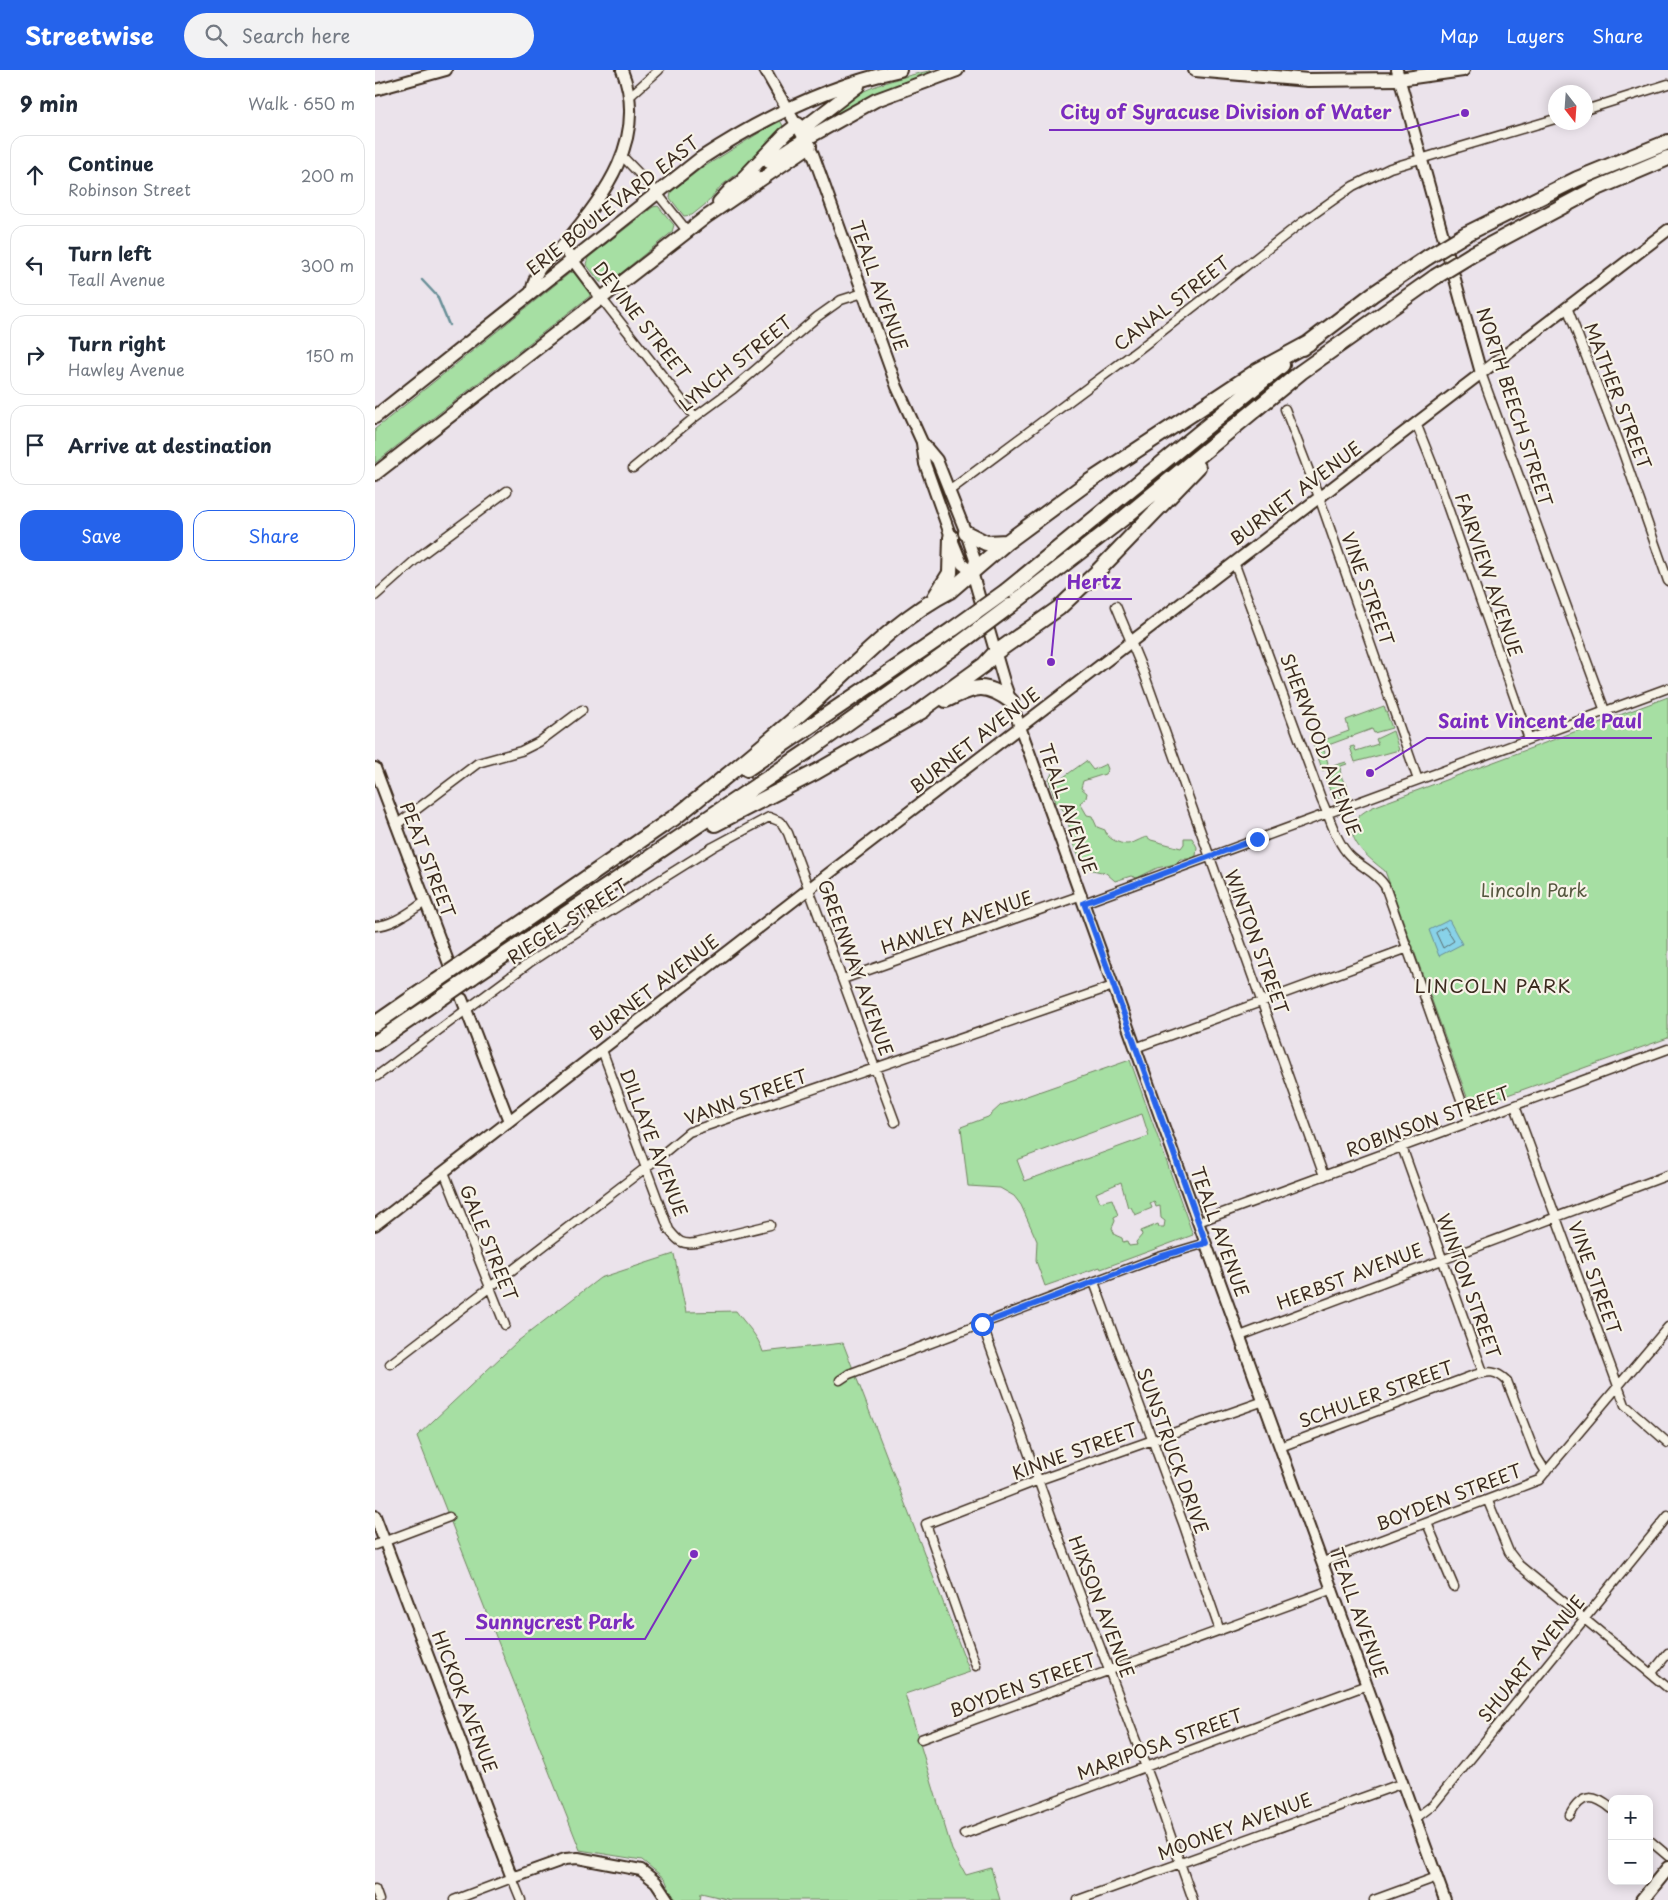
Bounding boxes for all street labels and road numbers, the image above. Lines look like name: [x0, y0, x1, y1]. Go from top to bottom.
street label: ERIE BOULEVARD EAST: [520, 128, 705, 281]
street label: TEALL AVENUE: [843, 217, 915, 354]
street label: CANAL STREET: [1107, 248, 1235, 357]
street label: DEVINE STREET: [587, 255, 697, 385]
street label: NORTH BEECH STREET: [1471, 304, 1561, 510]
street label: LYNCH STREET: [672, 308, 798, 417]
street label: MATHER STREET: [1578, 318, 1659, 473]
street label: BURNET AVENUE: [1223, 434, 1367, 551]
street label: FAIRVIEW AVENUE: [1449, 489, 1530, 660]
street label: VINE STREET: [1335, 528, 1402, 649]
street label: SHERWOOD AVENUE: [1274, 650, 1369, 839]
street label: BURNET AVENUE: [903, 680, 1045, 799]
street label: TEALL AVENUE: [1032, 740, 1104, 877]
street label: PEAT STREET: [394, 798, 463, 922]
street label: WINTON STREET: [1219, 865, 1296, 1019]
street label: RIEGEL STREET: [502, 871, 633, 970]
street label: GREENWAY AVENUE: [812, 875, 901, 1060]
street label: HAWLEY AVENUE: [877, 883, 1036, 960]
street label: BURNET AVENUE: [582, 927, 724, 1046]
street label: VANN STREET: [680, 1062, 811, 1131]
street label: DILLAYE AVENUE: [614, 1065, 695, 1220]
street label: ROBINSON STREET: [1342, 1078, 1514, 1163]
street label: TEALL AVENUE: [1184, 1163, 1256, 1300]
street label: GALE STREET: [454, 1180, 525, 1305]
street label: WINTON STREET: [1431, 1209, 1508, 1363]
street label: VINE STREET: [1562, 1217, 1629, 1338]
street label: HERBST AVENUE: [1272, 1235, 1427, 1316]
street label: SCHULER STREET: [1294, 1353, 1457, 1434]
street label: SUNSTRUCK DRIVE: [1131, 1363, 1216, 1537]
street label: KINNE STREET: [1008, 1415, 1142, 1486]
street label: BOYDEN STREET: [1372, 1456, 1526, 1537]
street label: HIXSON AVENUE: [1063, 1531, 1142, 1682]
street label: TEALL AVENUE: [1323, 1544, 1395, 1681]
street label: SHUART AVENUE: [1471, 1589, 1591, 1727]
street label: HICKOK AVENUE: [426, 1626, 505, 1776]
street label: BOYDEN STREET: [945, 1645, 1100, 1724]
street label: MARIPOSA STREET: [1073, 1701, 1247, 1786]
street label: MOONEY AVENUE: [1153, 1785, 1315, 1866]

